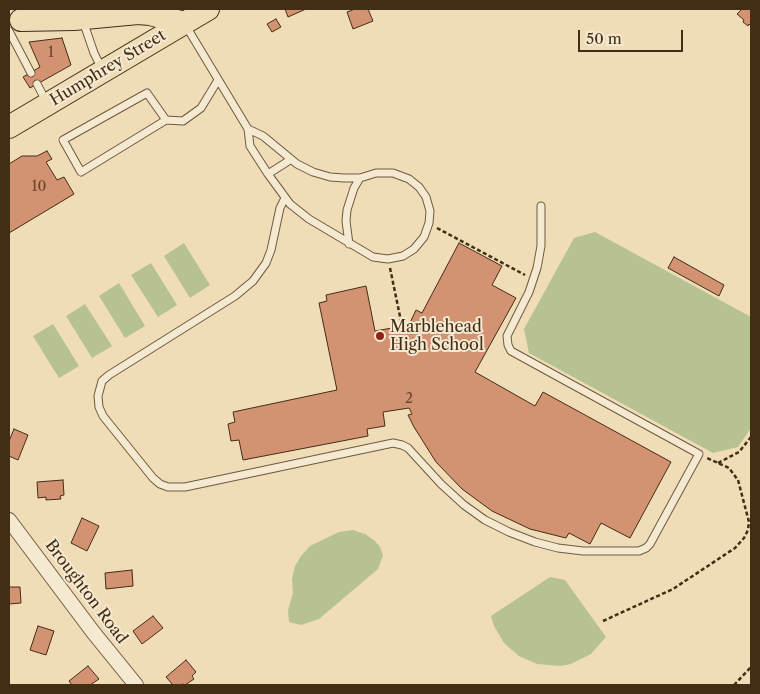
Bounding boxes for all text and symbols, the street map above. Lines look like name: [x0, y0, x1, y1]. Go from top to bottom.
scale bar: [580, 20, 685, 52]
street label: Humphrey Street: [47, 26, 169, 110]
text: 50 m: [586, 29, 622, 48]
house number: 1: [48, 45, 54, 61]
house number: 10: [32, 179, 46, 195]
place label: Marblehead High School: [390, 317, 484, 355]
marker: Marblehead High School: [374, 330, 386, 342]
house number: 2: [405, 391, 413, 407]
street label: Broughton Road: [41, 536, 131, 648]

